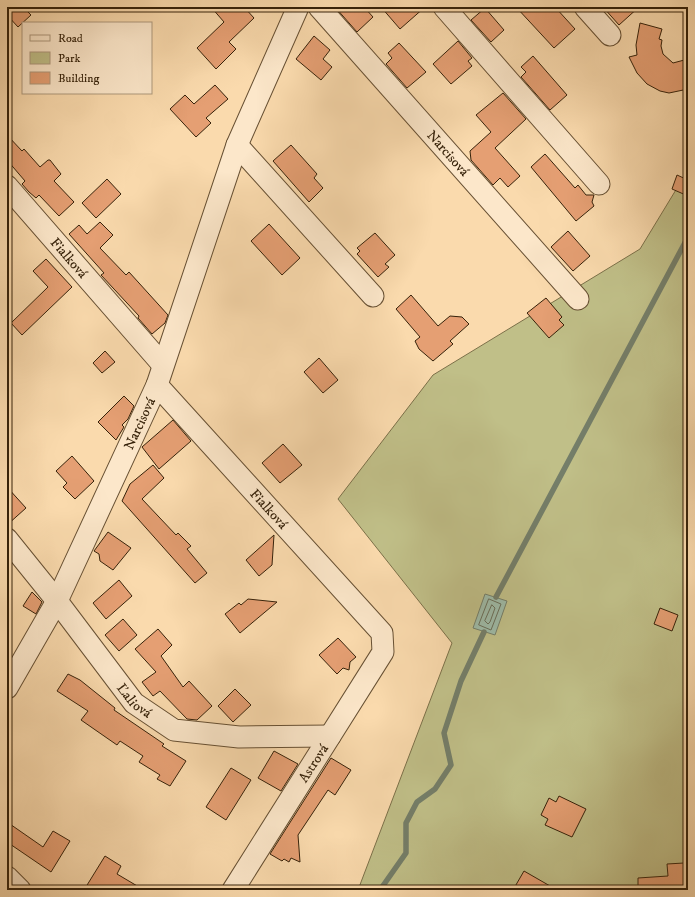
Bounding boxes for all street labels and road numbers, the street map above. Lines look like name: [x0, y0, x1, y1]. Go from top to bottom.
street label: Narcisová: [422, 127, 473, 180]
street label: Fialková: [46, 234, 91, 282]
street label: Narcisová: [120, 395, 160, 453]
street label: Fialková: [246, 485, 291, 533]
street label: Ľaliová: [112, 680, 155, 722]
street label: Astrová: [295, 741, 333, 786]

